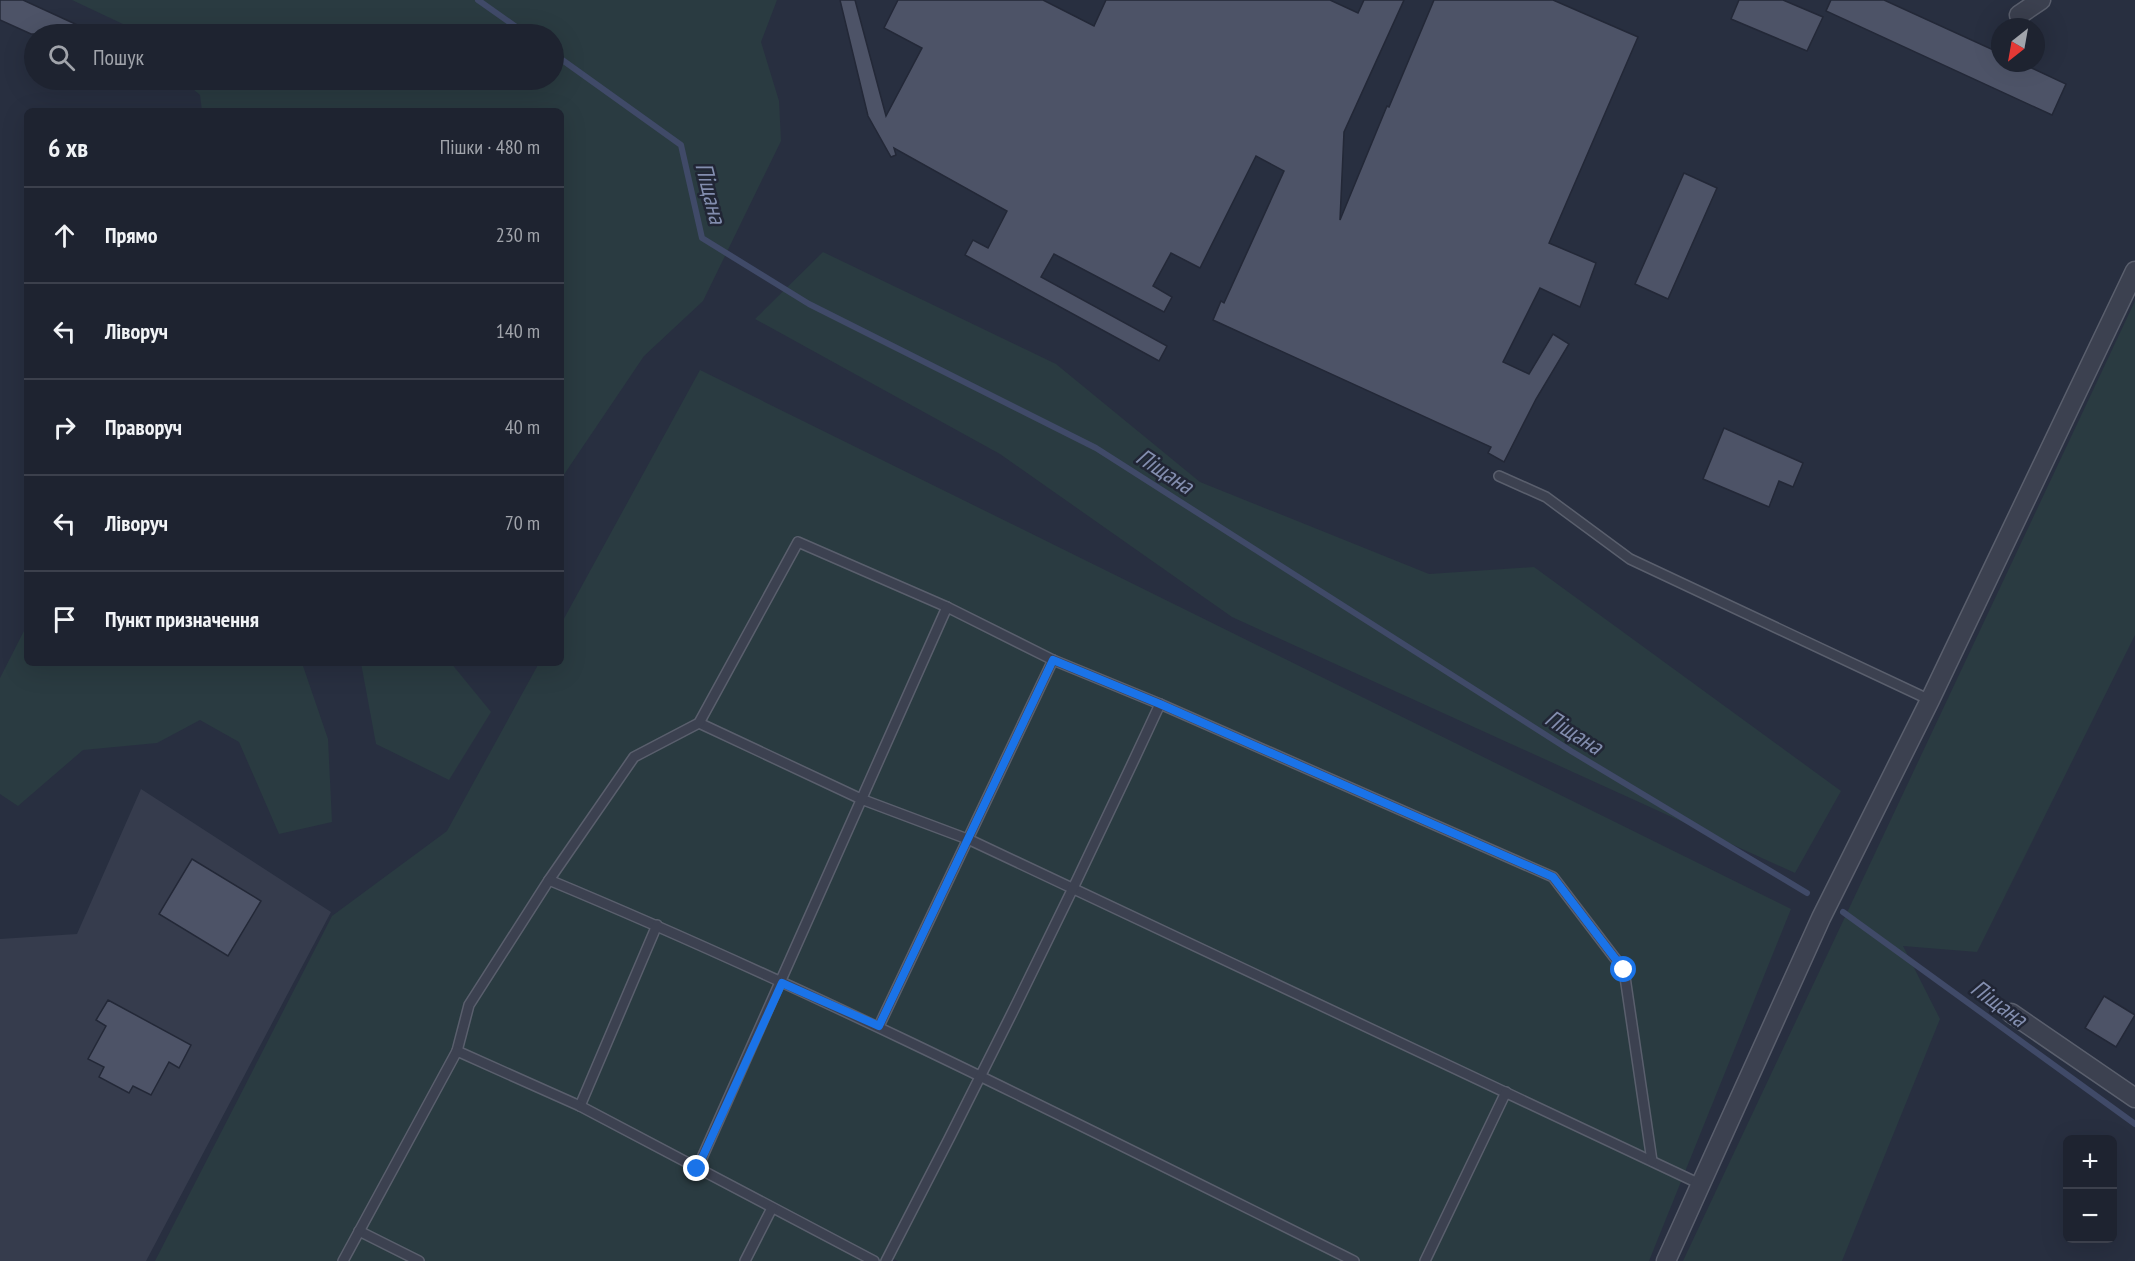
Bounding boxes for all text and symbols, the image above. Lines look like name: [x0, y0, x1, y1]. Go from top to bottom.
north arrow: [1991, 18, 2045, 72]
search box: [24, 24, 564, 90]
icon: search: [45, 41, 78, 74]
text: Пошук: [93, 43, 144, 71]
text: 6 хв: [48, 131, 88, 164]
text: Пішки · 480 m: [440, 134, 540, 160]
water label: Піщана: [688, 159, 734, 228]
icon: ahead: [48, 219, 81, 252]
text: Прямо: [105, 221, 158, 249]
text: 230 m: [496, 222, 540, 248]
icon: left: [48, 315, 81, 348]
text: Ліворуч: [105, 317, 168, 345]
text: 140 m: [496, 318, 540, 344]
icon: right: [48, 411, 81, 444]
text: Праворуч: [105, 413, 182, 441]
text: 40 m: [505, 414, 540, 440]
water label: Піщана: [1131, 441, 1201, 502]
icon: left: [48, 507, 81, 540]
text: Ліворуч: [105, 509, 168, 537]
text: 70 m: [505, 510, 540, 536]
icon: arrive: [48, 603, 81, 636]
text: Пункт призначення: [105, 605, 259, 633]
water label: Піщана: [1539, 702, 1610, 762]
route start: [1610, 956, 1636, 982]
water label: Піщана: [1965, 972, 2034, 1035]
map controls: [2063, 1135, 2117, 1243]
button: +: [2063, 1135, 2117, 1189]
route end: [683, 1155, 709, 1181]
button: −: [2063, 1189, 2117, 1243]

